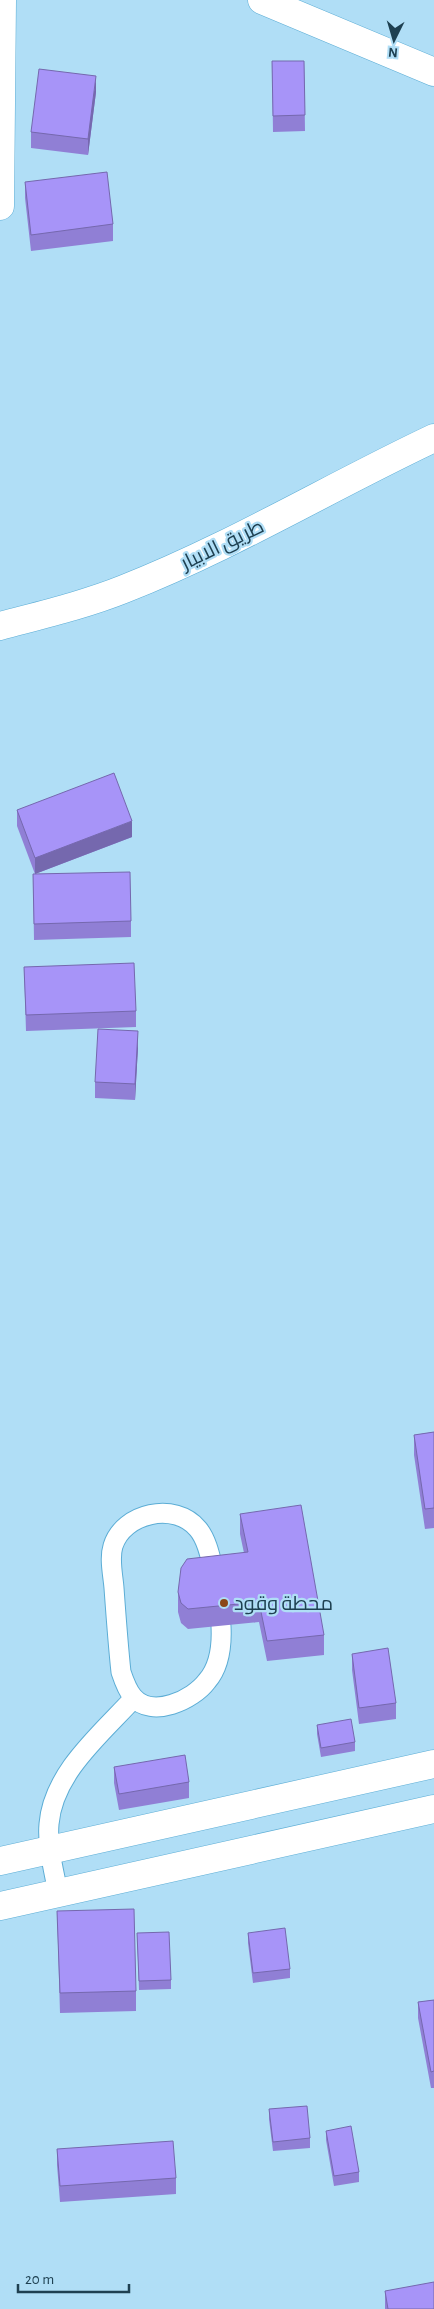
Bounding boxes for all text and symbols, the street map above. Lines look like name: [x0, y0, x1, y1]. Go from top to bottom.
north arrow: [369, 15, 419, 65]
text: N: [387, 45, 398, 59]
street label: طريق الابيار: [177, 516, 268, 576]
place label: محطة وقود: [234, 1594, 333, 1615]
marker: محطة وقود: [218, 1597, 230, 1609]
scale bar: [18, 2262, 129, 2294]
text: 20 m: [25, 2272, 54, 2287]

